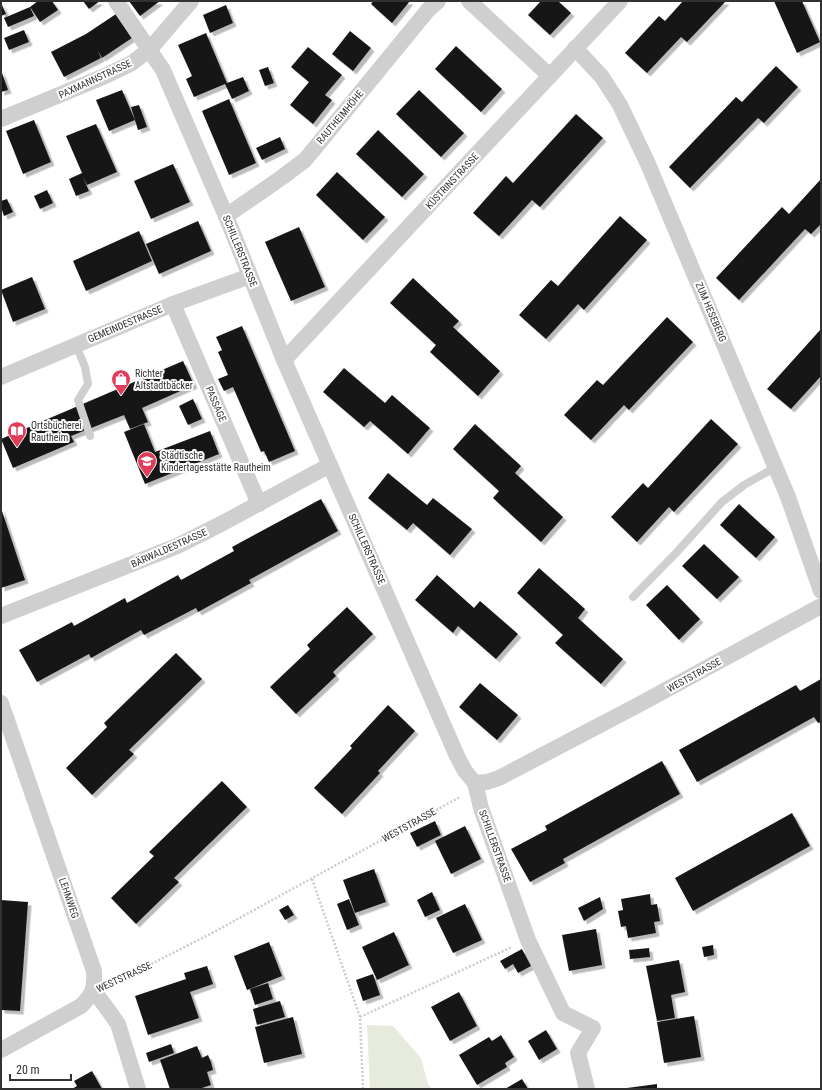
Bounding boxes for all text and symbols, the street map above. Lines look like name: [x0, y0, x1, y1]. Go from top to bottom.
street label: PAXMANNSTRASSE: [57, 57, 133, 101]
street label: RAUTHEIMHÖHE: [314, 87, 366, 146]
street label: KÜSTRINSTRASSE: [423, 150, 481, 211]
street label: SCHILLERSTRASSE: [221, 214, 259, 288]
street label: ZUM HESEBERG: [693, 281, 729, 344]
street label: GEMEINDESTRASSE: [86, 303, 164, 345]
shop icon: Richter Altstadtbäcker: [110, 368, 132, 396]
place label: Richter Altstadtbäcker: [135, 368, 193, 391]
street label: PASSAGE: [204, 385, 228, 423]
library icon: Ortsbücherei Rautheim: [6, 420, 28, 448]
place label: Ortsbücherei Rautheim: [31, 420, 82, 443]
school or university icon: Städtische Kindertagesstätte Rautheim: [136, 450, 158, 478]
place label: Städtische Kindertagesstätte Rautheim: [161, 450, 271, 473]
street label: SCHILLERSTRASSE: [346, 512, 388, 586]
street label: BÄRWALDESTRASSE: [129, 525, 209, 570]
street label: WESTSTRASSE: [665, 656, 723, 694]
street label: WESTSTRASSE: [380, 806, 438, 844]
street label: SCHILLERSTRASSE: [477, 808, 513, 884]
street label: LEHMWEG: [57, 876, 81, 920]
street label: WESTSTRASSE: [95, 959, 153, 995]
scale bar: [10, 1056, 71, 1082]
text: 20 m: [16, 1063, 40, 1077]

